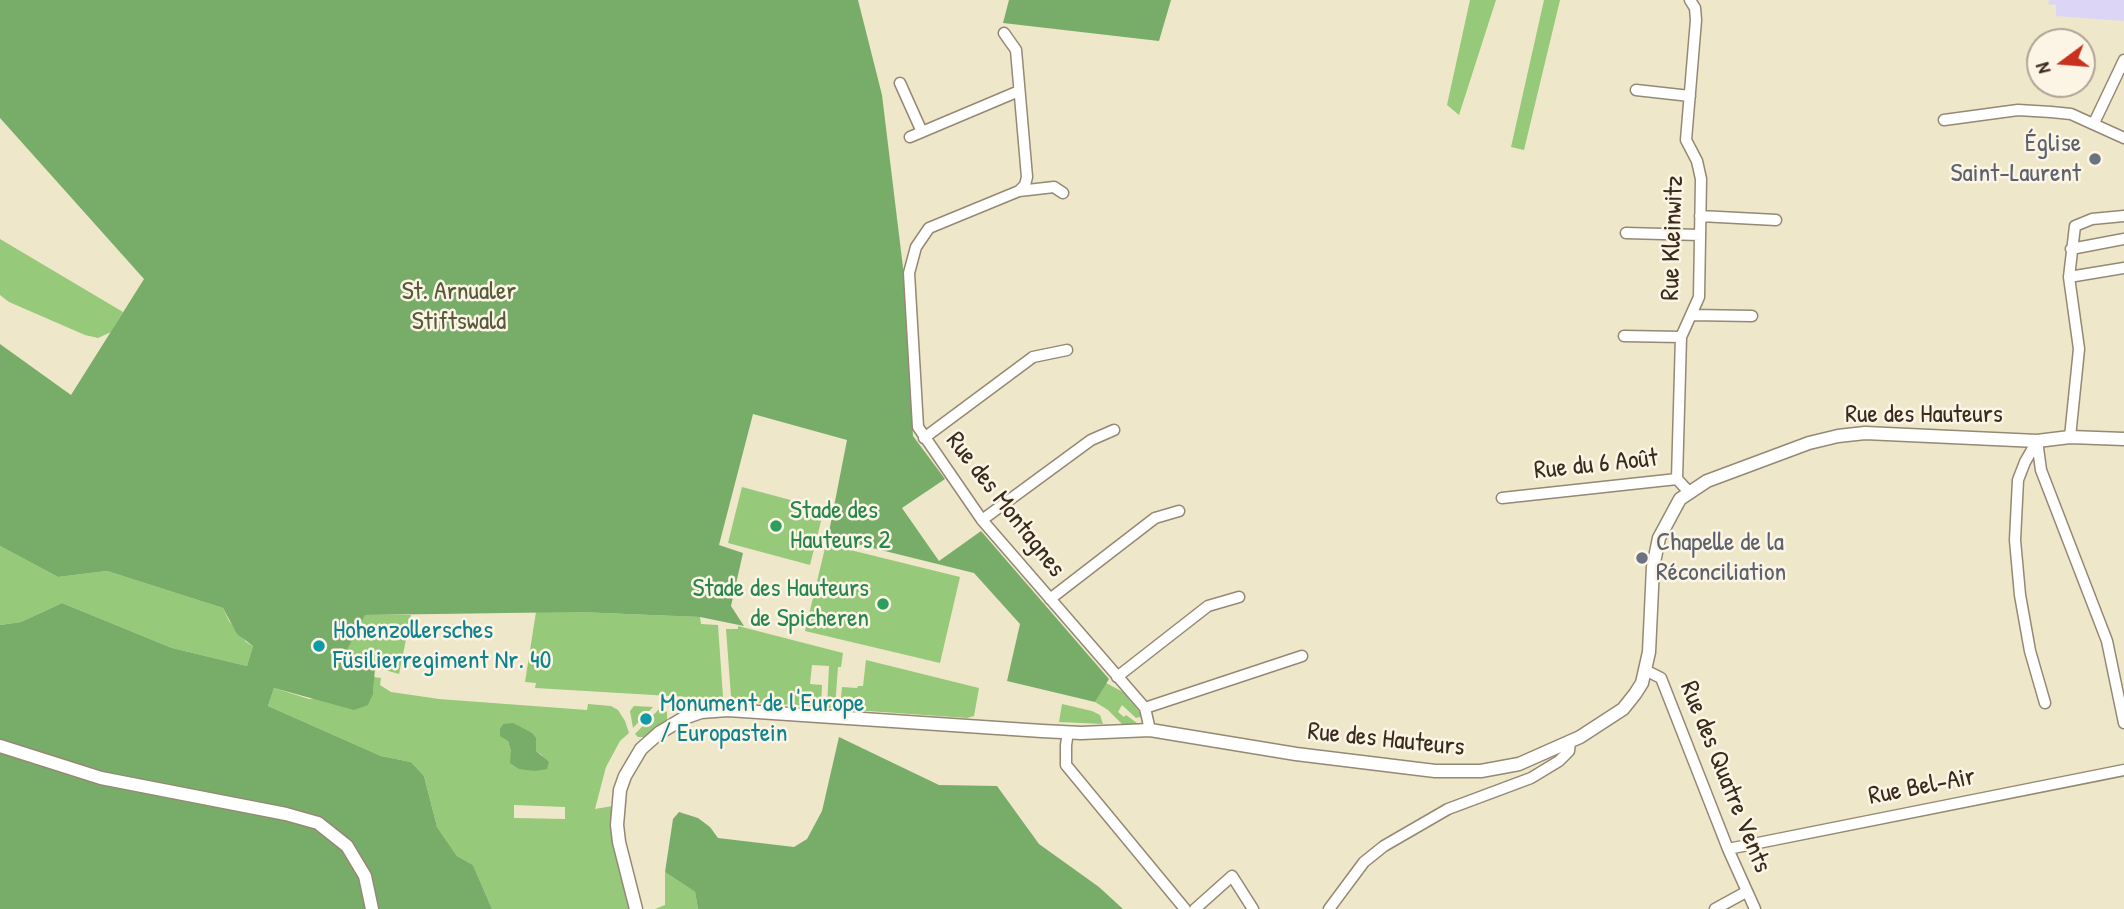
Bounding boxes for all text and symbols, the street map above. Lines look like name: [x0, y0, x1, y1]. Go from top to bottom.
north arrow: [2026, 28, 2096, 98]
text: N: [2029, 60, 2057, 77]
place label: Église Saint-Laurent: [1951, 128, 2081, 190]
marker: Église Saint-Laurent: [2087, 151, 2103, 167]
street label: Rue Kleinwitz: [1655, 175, 1691, 301]
park label: St. Arnualer Stiftswald: [402, 276, 516, 338]
street label: Rue des Hauteurs: [1845, 399, 2003, 431]
street label: Rue des Montagnes: [939, 426, 1071, 584]
street label: Rue du 6 Août: [1533, 443, 1659, 487]
place label: Stade des Hauteurs 2: [790, 495, 891, 556]
marker: Stade des Hauteurs 2: [768, 518, 784, 534]
place label: Chapelle de la Réconciliation: [1656, 527, 1786, 588]
marker: Chapelle de la Réconciliation: [1634, 550, 1650, 566]
place label: Stade des Hauteurs de Spicheren: [693, 573, 869, 634]
marker: Stade des Hauteurs de Spicheren: [875, 596, 891, 612]
place label: Hohenzollersches Füsilierregiment Nr. 40: [333, 615, 551, 676]
marker: Hohenzollersches Füsilierregiment Nr. 40: [311, 638, 327, 654]
street label: Rue des Quatre Vents: [1672, 677, 1778, 877]
place label: Monument de l'Europe / Europastein: [660, 688, 864, 750]
marker: Monument de l'Europe / Europastein: [638, 711, 654, 727]
street label: Rue des Hauteurs: [1306, 716, 1466, 764]
street label: Rue Bel-Air: [1866, 761, 1978, 813]

